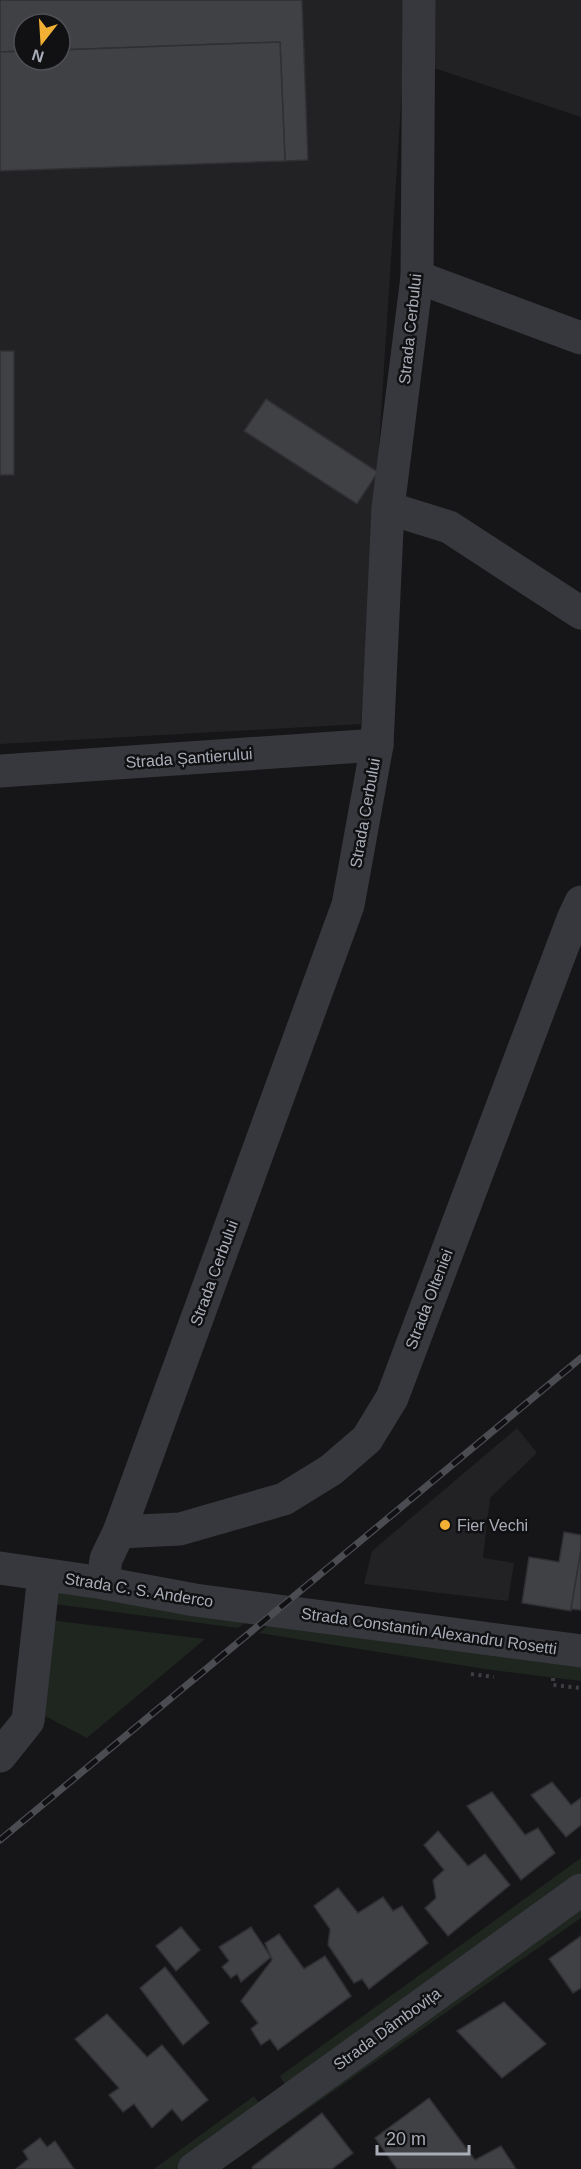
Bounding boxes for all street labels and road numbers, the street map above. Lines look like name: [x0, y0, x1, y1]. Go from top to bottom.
street label: Strada Cerbului: [396, 273, 424, 385]
street label: Strada Șantierului: [125, 745, 253, 771]
street label: Strada Cerbului: [347, 757, 383, 869]
street label: Strada Cerbului: [187, 1218, 241, 1328]
street label: Strada Olteniei: [402, 1247, 456, 1351]
street label: Strada C. S. Anderco: [63, 1570, 215, 1610]
street label: Strada Constantin Alexandru Rosetti: [300, 1605, 558, 1657]
street label: Strada Dâmbovița: [330, 1984, 444, 2074]

